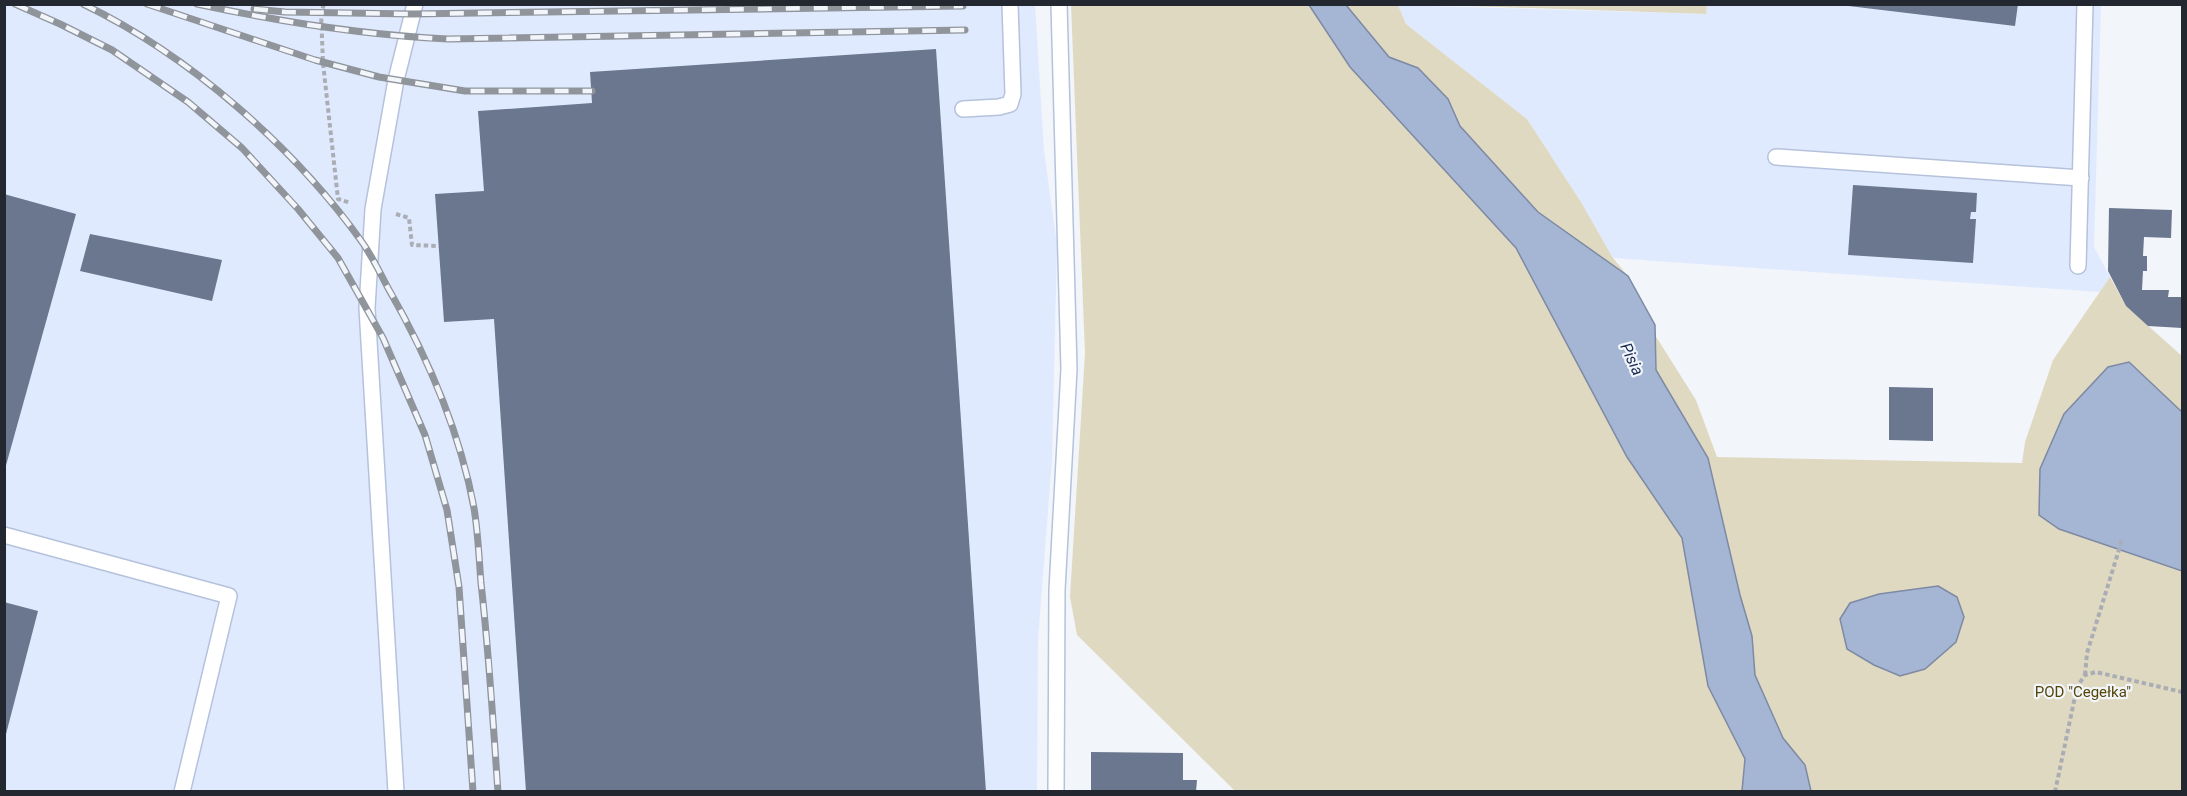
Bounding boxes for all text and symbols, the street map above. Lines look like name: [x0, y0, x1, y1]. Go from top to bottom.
water label: Pisia: [1616, 340, 1648, 378]
park label: POD "Cegełka": [2035, 683, 2131, 701]

